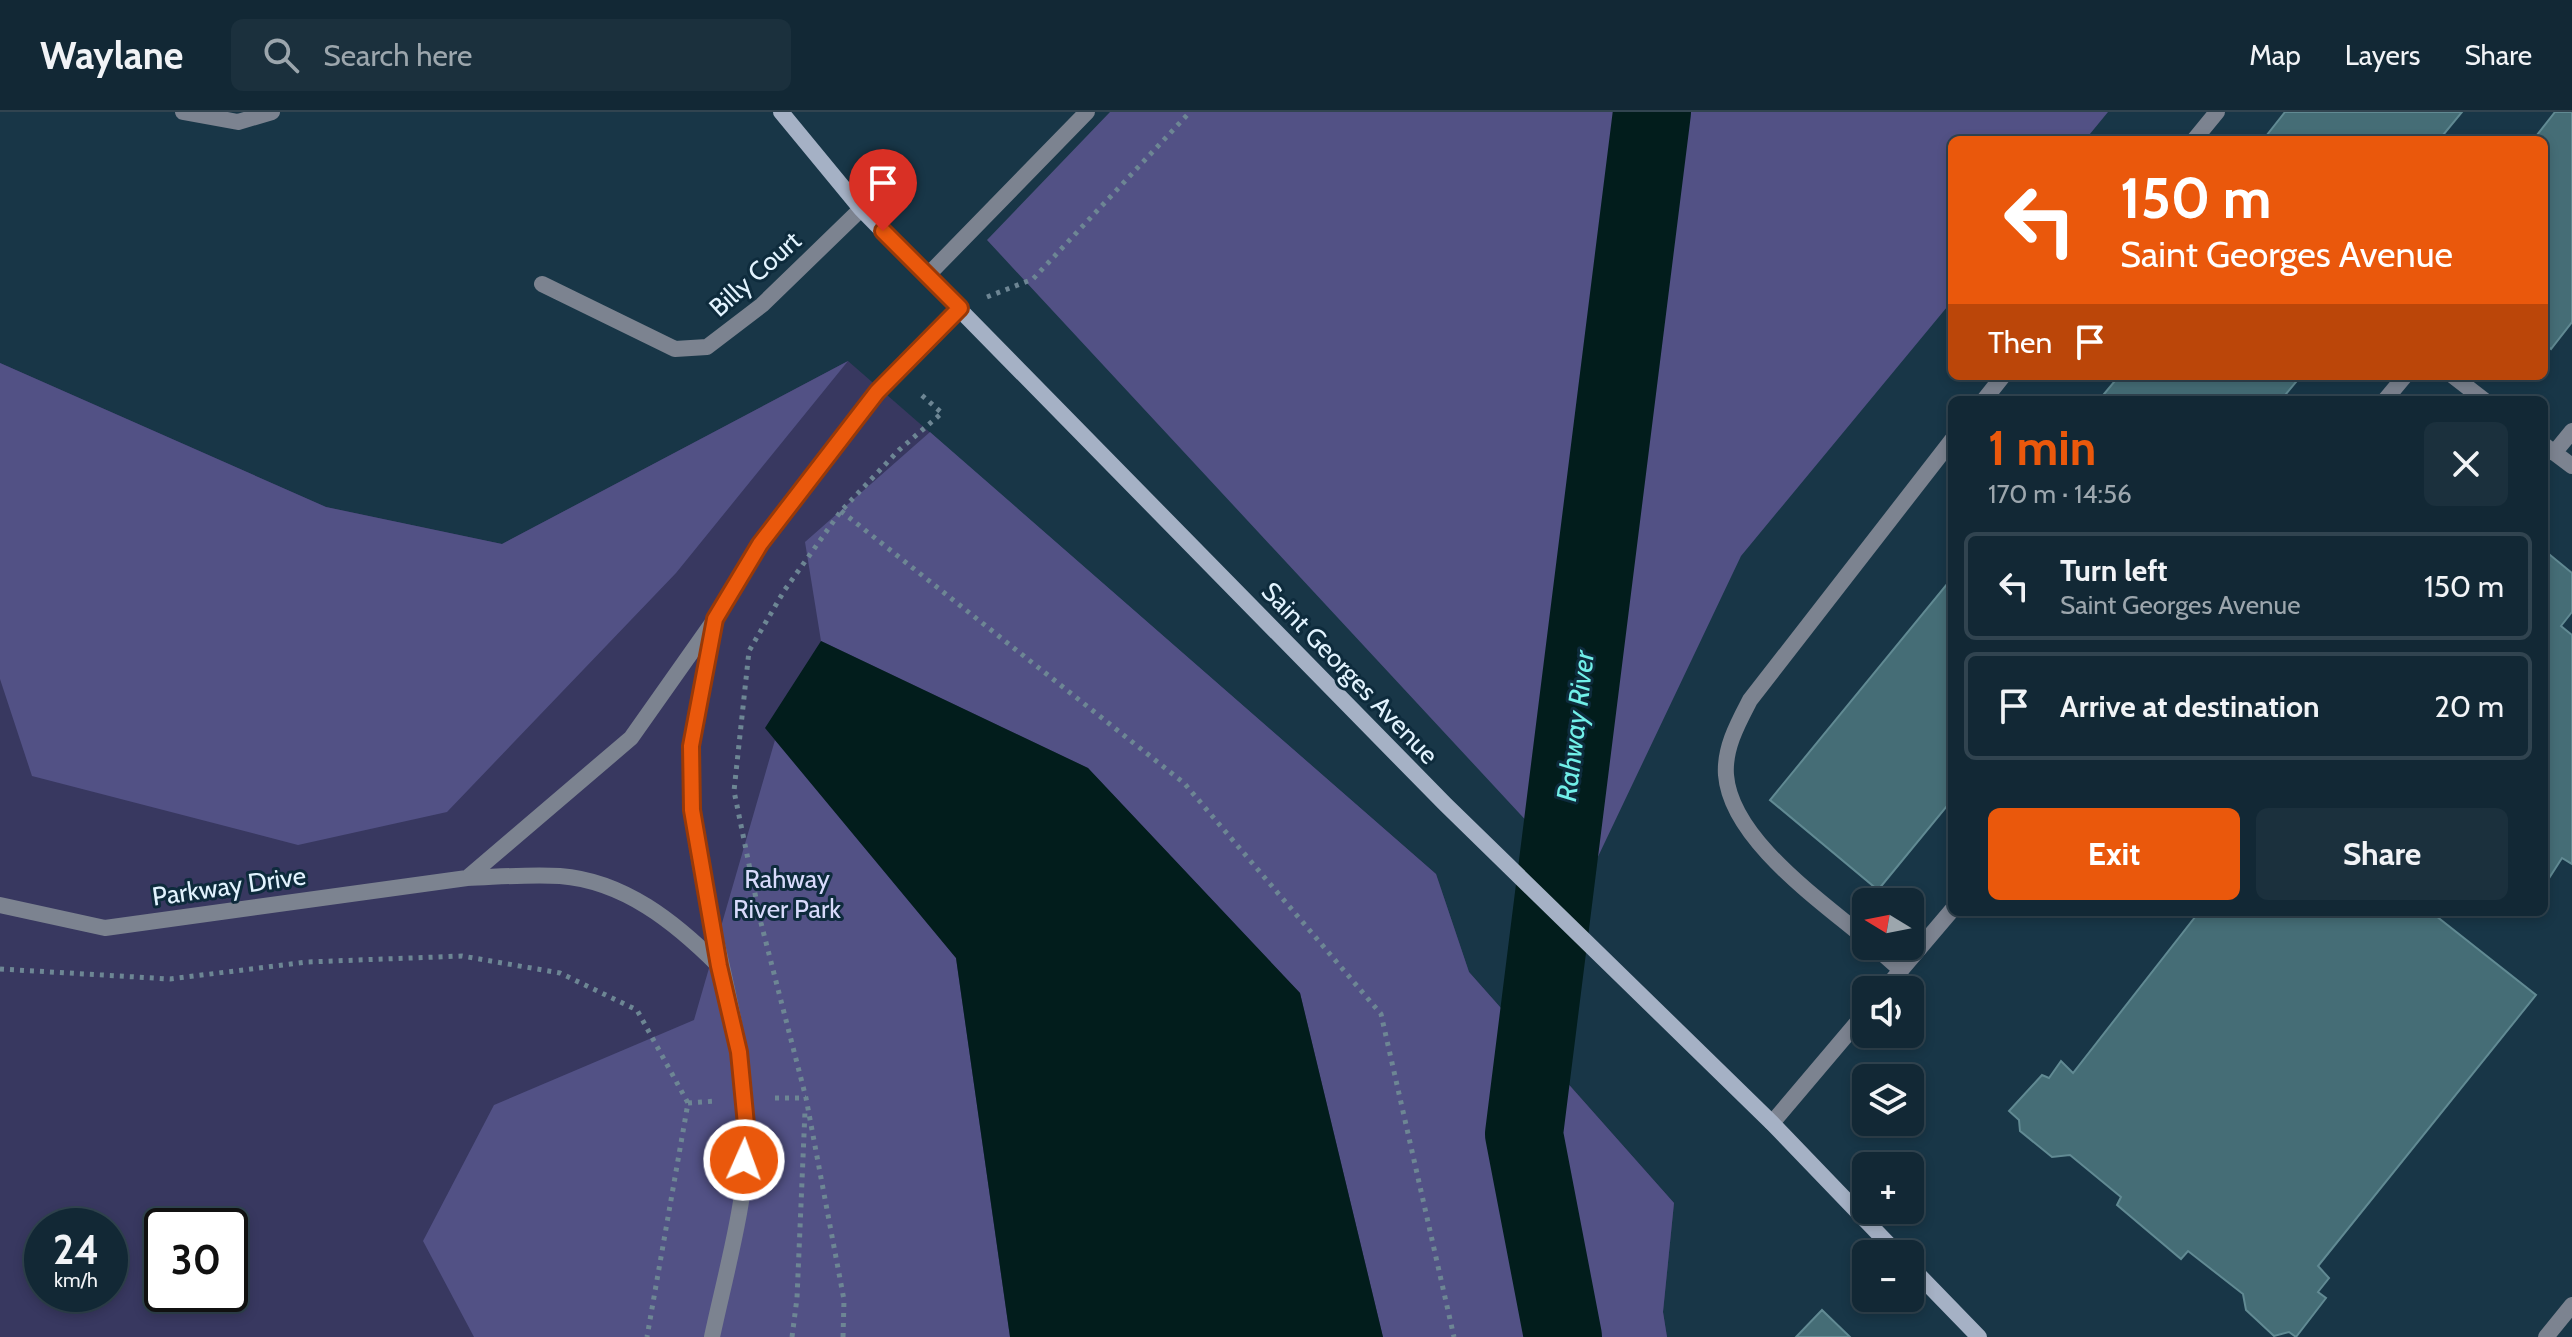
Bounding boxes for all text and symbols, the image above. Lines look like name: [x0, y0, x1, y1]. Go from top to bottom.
search box: [231, 19, 791, 91]
text: Waylane: [40, 32, 183, 79]
icon: search: [259, 33, 303, 77]
text: Search here: [323, 37, 472, 74]
text: Map: [2249, 38, 2301, 72]
text: Layers: [2345, 38, 2420, 72]
text: Share: [2464, 38, 2532, 72]
pin: [849, 149, 917, 231]
icon: arrive: [861, 161, 905, 205]
text: 150 m: [2120, 164, 2272, 232]
icon: left: [1988, 168, 2092, 272]
street label: Billy Court: [702, 224, 808, 324]
text: Saint Georges Avenue: [2120, 232, 2453, 276]
icon: arrive: [2068, 320, 2112, 364]
text: Then: [1988, 324, 2052, 361]
text: 1 min: [1988, 419, 2096, 477]
button: close: [2424, 422, 2508, 506]
text: 170 m · 14:56: [1988, 478, 2132, 510]
text: Turn left: [2060, 552, 2168, 589]
icon: left: [1992, 564, 2036, 608]
text: 150 m: [2424, 568, 2504, 605]
street label: Saint Georges Avenue: [1255, 575, 1445, 771]
text: Saint Georges Avenue: [2060, 589, 2300, 621]
water label: Rahway River: [1549, 647, 1601, 803]
icon: arrive: [1992, 684, 2036, 728]
text: Arrive at destination: [2060, 688, 2320, 725]
text: 20 m: [2434, 688, 2504, 725]
button: Exit: [1988, 808, 2240, 900]
button: Share: [2256, 808, 2508, 900]
street label: Parkway Drive: [150, 859, 308, 913]
park label: Rahway River Park: [733, 863, 841, 925]
north arrow: [1852, 888, 1924, 960]
map controls: [1852, 888, 1924, 1312]
button: sound: [1852, 976, 1924, 1048]
button: layers: [1852, 1064, 1924, 1136]
position arrow: [702, 1118, 786, 1202]
button: +: [1852, 1152, 1924, 1224]
speed limit sign: 30: [144, 1208, 248, 1312]
text: 24: [53, 1225, 99, 1274]
button: −: [1852, 1240, 1924, 1312]
text: km/h: [54, 1268, 98, 1292]

